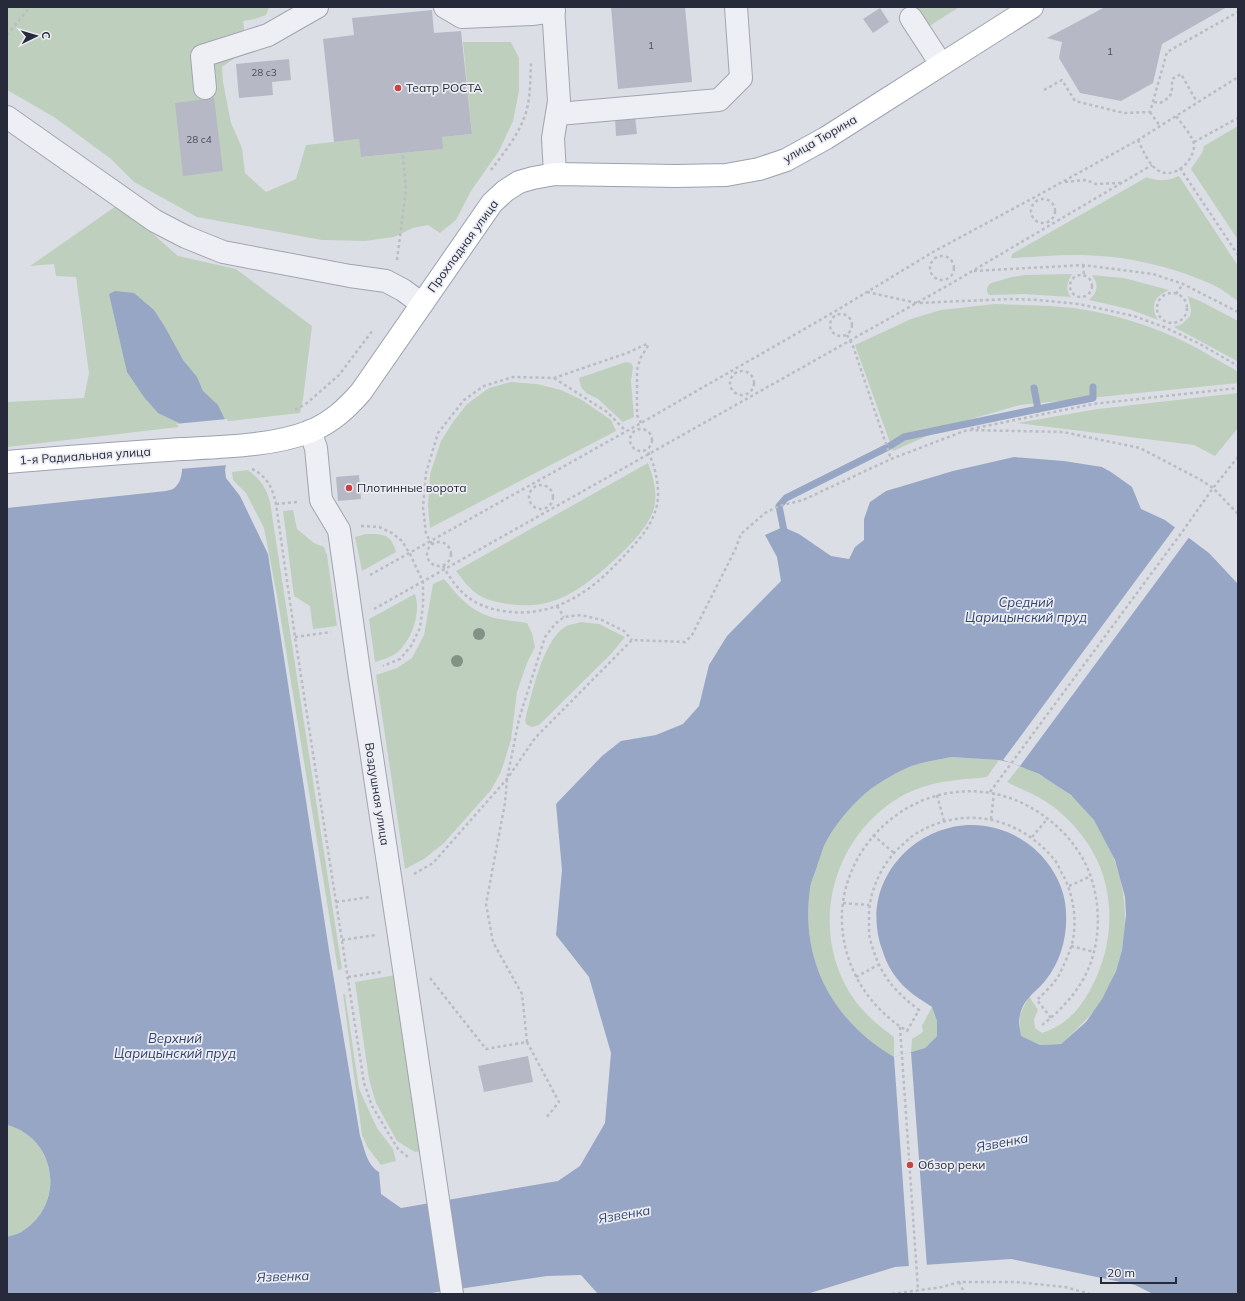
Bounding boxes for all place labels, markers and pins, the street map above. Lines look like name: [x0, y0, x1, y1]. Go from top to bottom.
place label: Театр РОСТА: [406, 80, 483, 95]
marker: Театр РОСТА: [393, 83, 403, 93]
place label: Плотинные ворота: [357, 480, 467, 495]
marker: Плотинные ворота: [344, 483, 354, 493]
place label: Обзор реки: [918, 1157, 985, 1172]
marker: Обзор реки: [905, 1160, 915, 1170]

